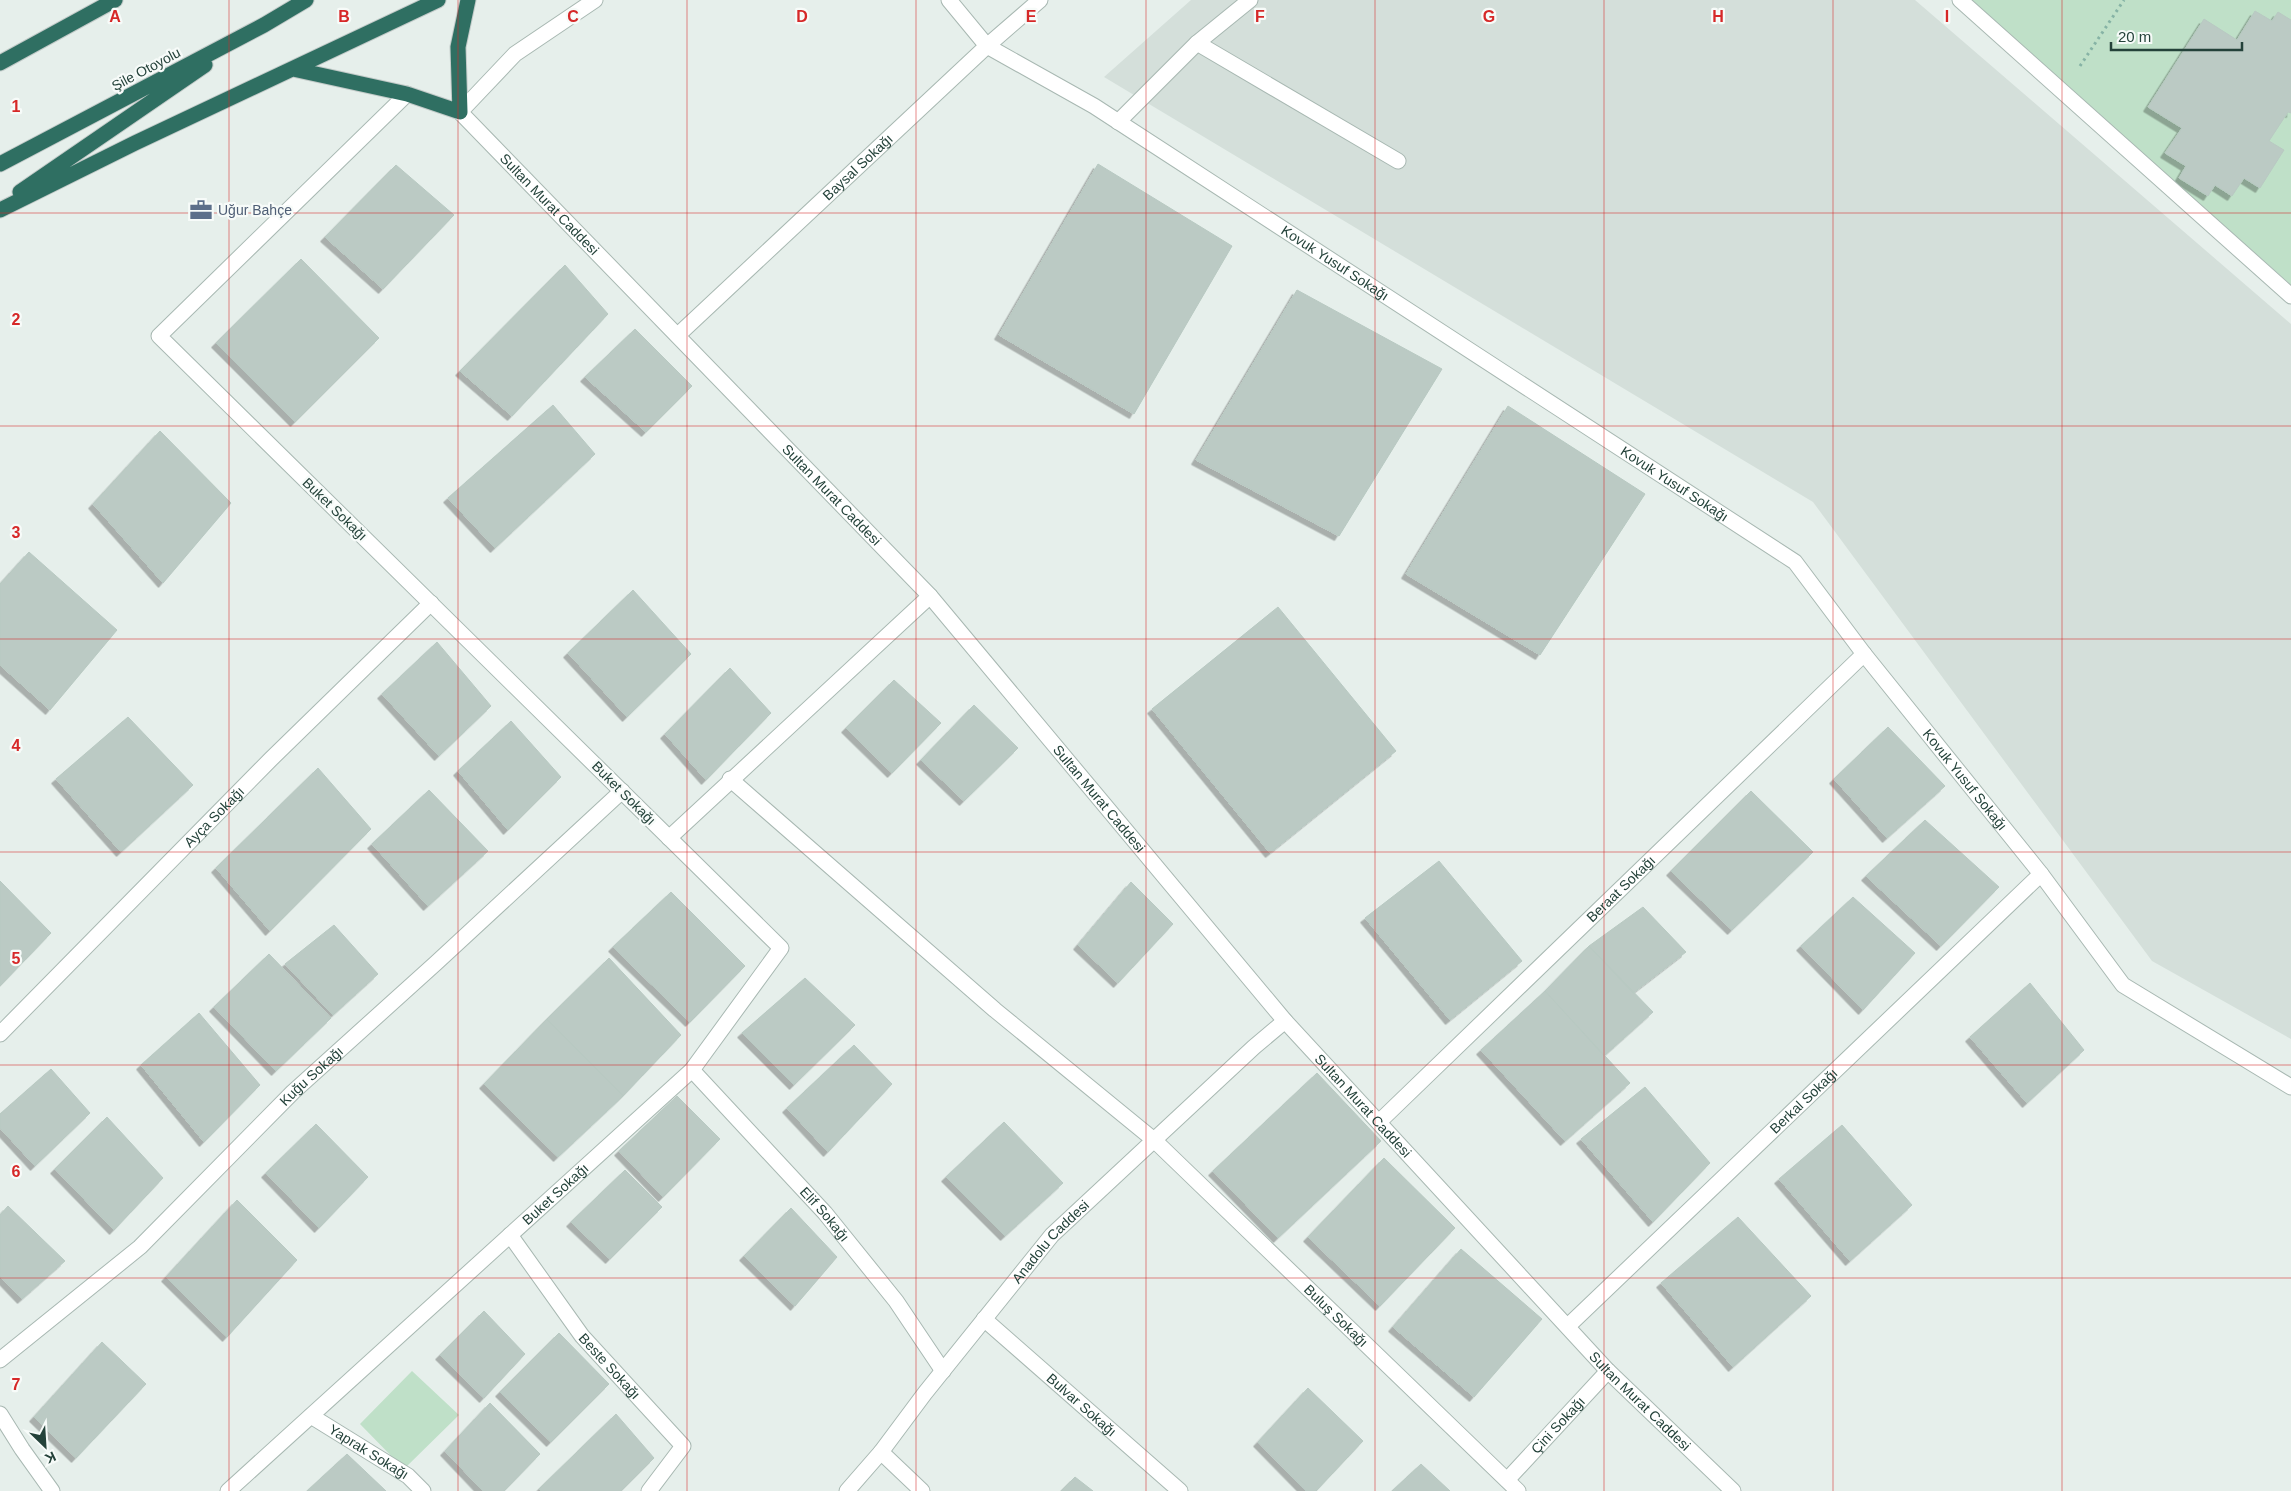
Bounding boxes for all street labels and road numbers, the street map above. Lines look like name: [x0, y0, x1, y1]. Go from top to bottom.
street label: Şile Otoyolu: [109, 44, 183, 94]
street label: Baysal Sokağı: [819, 131, 896, 203]
street label: Sultan Murat Caddesi: [497, 150, 602, 258]
street label: Kovuk Yusuf Sokağı: [1278, 222, 1392, 304]
street label: Sultan Murat Caddesi: [779, 441, 884, 549]
street label: Kovuk Yusuf Sokağı: [1618, 443, 1731, 525]
street label: Buket Sokağı: [299, 474, 371, 544]
street label: Kovuk Yusuf Sokağı: [1920, 726, 2011, 834]
street label: Sultan Murat Caddesi: [1050, 742, 1149, 855]
street label: Buket Sokağı: [589, 758, 659, 828]
street label: Ayça Sokağı: [181, 783, 247, 850]
street label: Beraat Sokağı: [1583, 852, 1658, 925]
street label: Kuğu Sokağı: [276, 1043, 346, 1109]
street label: Sultan Murat Caddesi: [1311, 1051, 1415, 1161]
street label: Berkal Sokağı: [1767, 1065, 1841, 1137]
street label: Buket Sokağı: [519, 1160, 592, 1228]
street label: Elif Sokağı: [797, 1184, 853, 1245]
street label: Anadolu Caddesi: [1009, 1197, 1092, 1286]
street label: Buluş Sokağı: [1301, 1281, 1371, 1350]
street label: Beste Sokağı: [576, 1330, 644, 1402]
street label: Sultan Murat Caddesi: [1586, 1348, 1694, 1454]
street label: Bulvar Sokağı: [1044, 1370, 1120, 1440]
street label: Çini Sokağı: [1528, 1393, 1588, 1457]
street label: Yaprak Sokağı: [326, 1421, 412, 1482]

